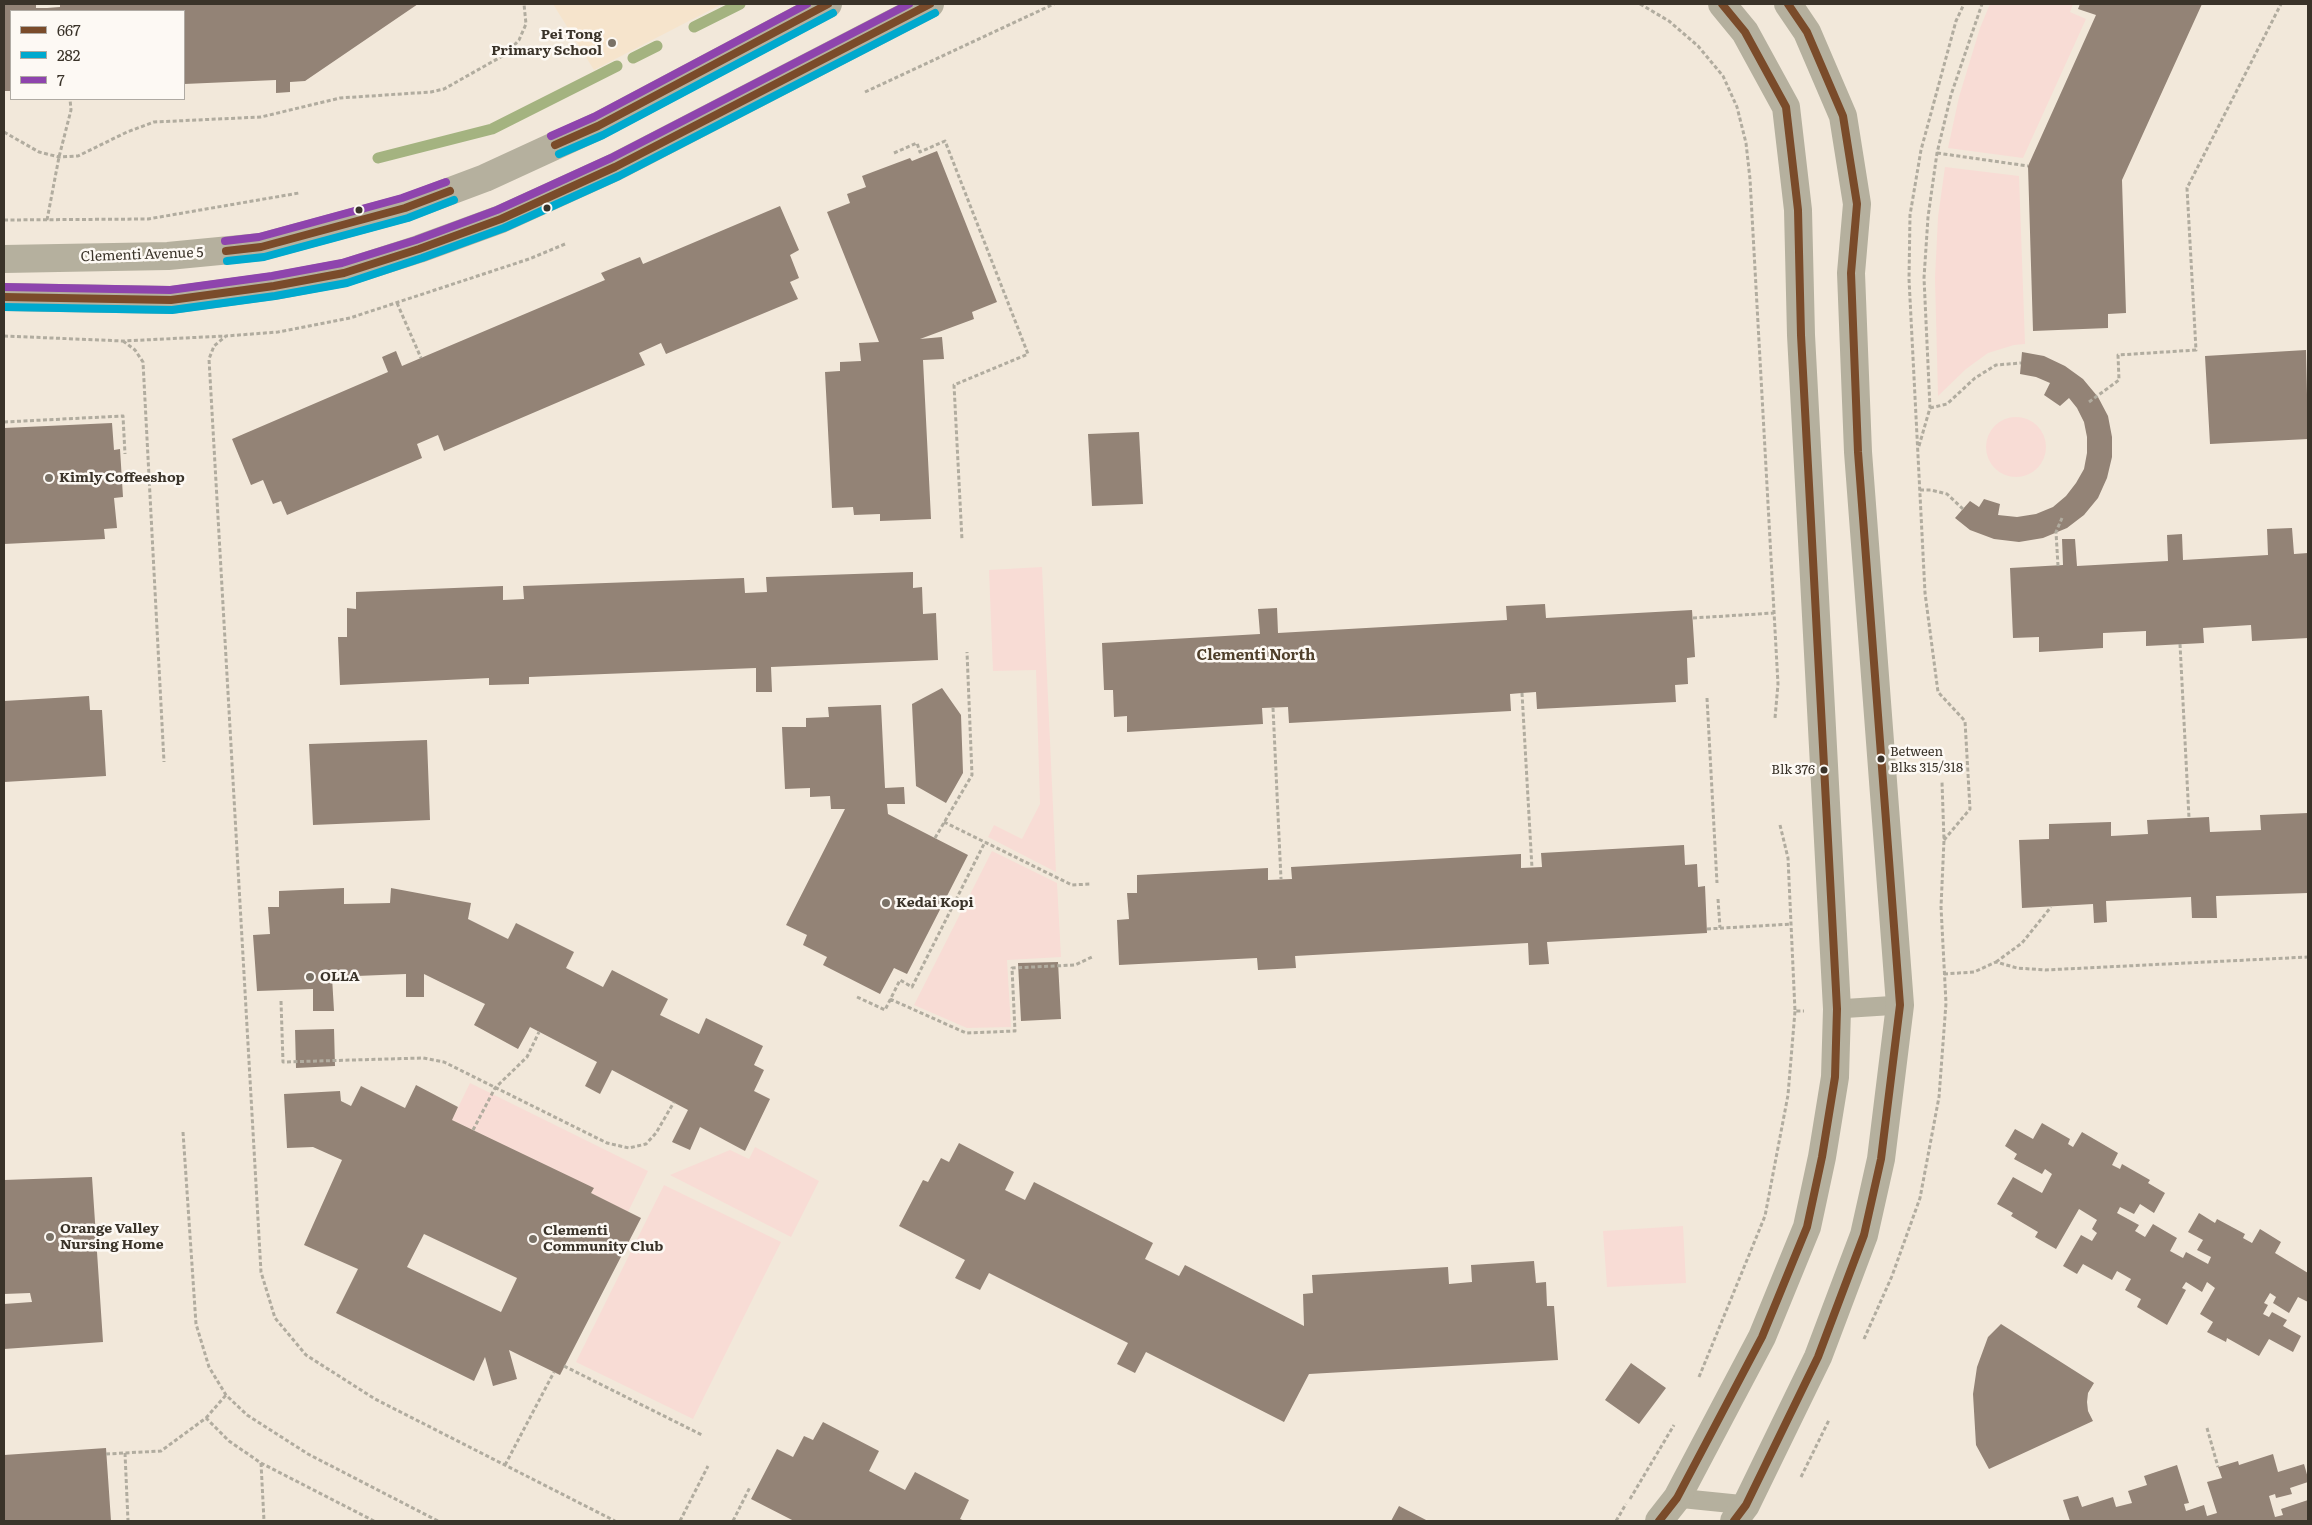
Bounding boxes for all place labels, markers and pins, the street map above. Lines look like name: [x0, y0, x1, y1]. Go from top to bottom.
place label: Pei Tong Primary School: [491, 27, 602, 59]
marker: Pei Tong Primary School: [606, 37, 618, 49]
unlabelled marker: [542, 203, 552, 213]
unlabelled marker: [354, 205, 364, 215]
place label: Kimly Coffeeshop: [59, 470, 185, 486]
marker: Kimly Coffeeshop: [43, 472, 55, 484]
place label: Between Blks 315/318: [1890, 744, 1963, 775]
marker: Between Blks 315/318: [1876, 754, 1886, 764]
place label: Blk 376: [1771, 762, 1815, 778]
marker: Blk 376: [1819, 765, 1829, 775]
place label: Kedai Kopi: [896, 895, 974, 911]
marker: Kedai Kopi: [880, 897, 892, 909]
place label: OLLA: [320, 969, 360, 985]
marker: OLLA: [304, 971, 316, 983]
place label: Orange Valley Nursing Home: [60, 1221, 164, 1254]
place label: Clementi Community Club: [543, 1223, 663, 1256]
marker: Orange Valley Nursing Home: [44, 1231, 56, 1243]
marker: Clementi Community Club: [527, 1233, 539, 1245]

